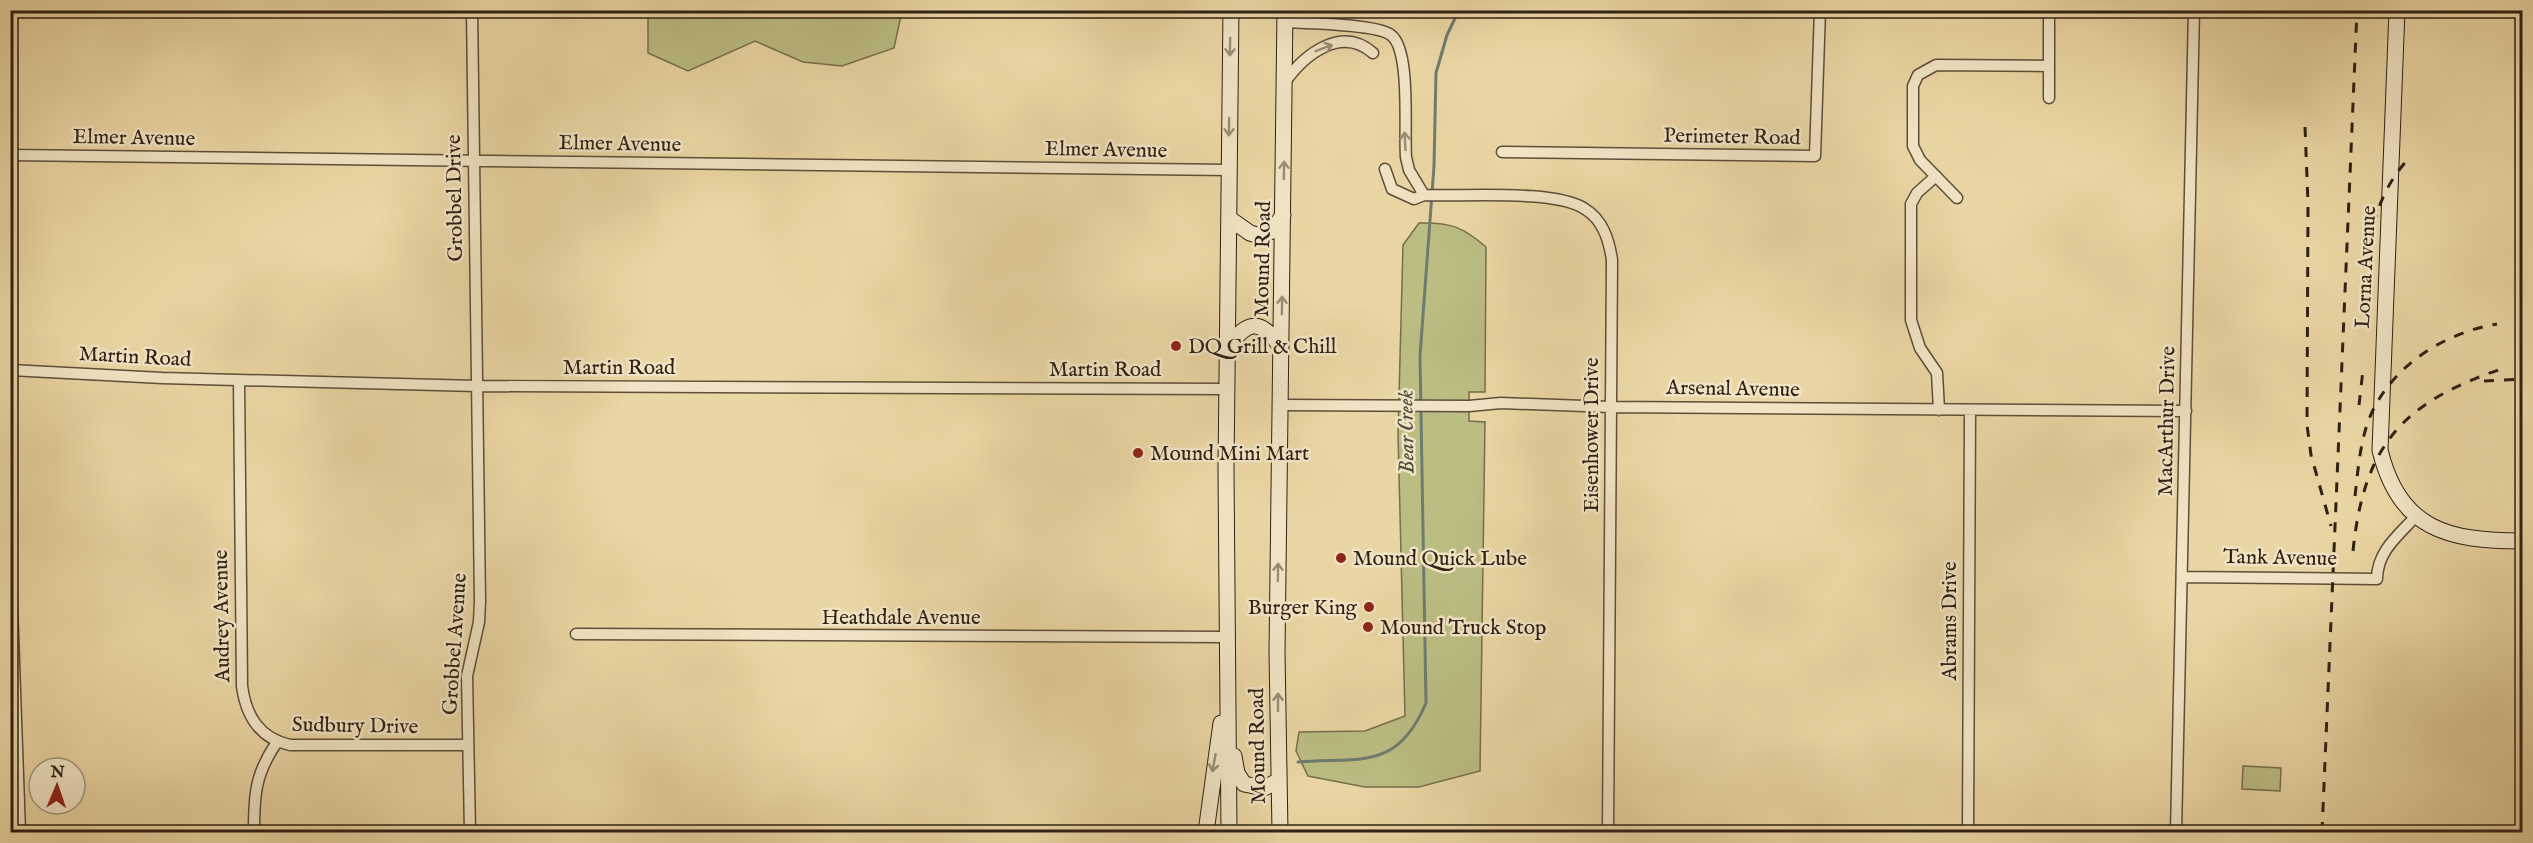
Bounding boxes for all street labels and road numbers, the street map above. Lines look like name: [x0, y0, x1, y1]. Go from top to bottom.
street label: Perimeter Road: [1663, 123, 1802, 152]
street label: Elmer Avenue: [72, 124, 196, 153]
street label: Elmer Avenue: [558, 130, 682, 159]
street label: Grobbel Drive: [441, 134, 470, 262]
street label: Elmer Avenue: [1044, 136, 1168, 165]
street label: Mound Road: [1249, 200, 1278, 317]
street label: Lorna Avenue: [2350, 205, 2383, 329]
street label: Martin Road: [78, 341, 193, 374]
street label: MacArthur Drive: [2153, 345, 2182, 496]
street label: Martin Road: [563, 355, 676, 382]
street label: Martin Road: [1049, 357, 1162, 384]
street label: Eisenhower Drive: [1579, 357, 1606, 513]
street label: Arsenal Avenue: [1665, 375, 1800, 404]
street label: Tank Avenue: [2223, 544, 2338, 573]
street label: Audrey Avenue: [208, 549, 237, 684]
street label: Abrams Drive: [1937, 561, 1964, 682]
street label: Grobbel Avenue: [437, 572, 474, 716]
street label: Heathdale Avenue: [821, 605, 981, 632]
street label: Mound Road: [1244, 687, 1273, 804]
street label: Sudbury Drive: [292, 712, 419, 741]

